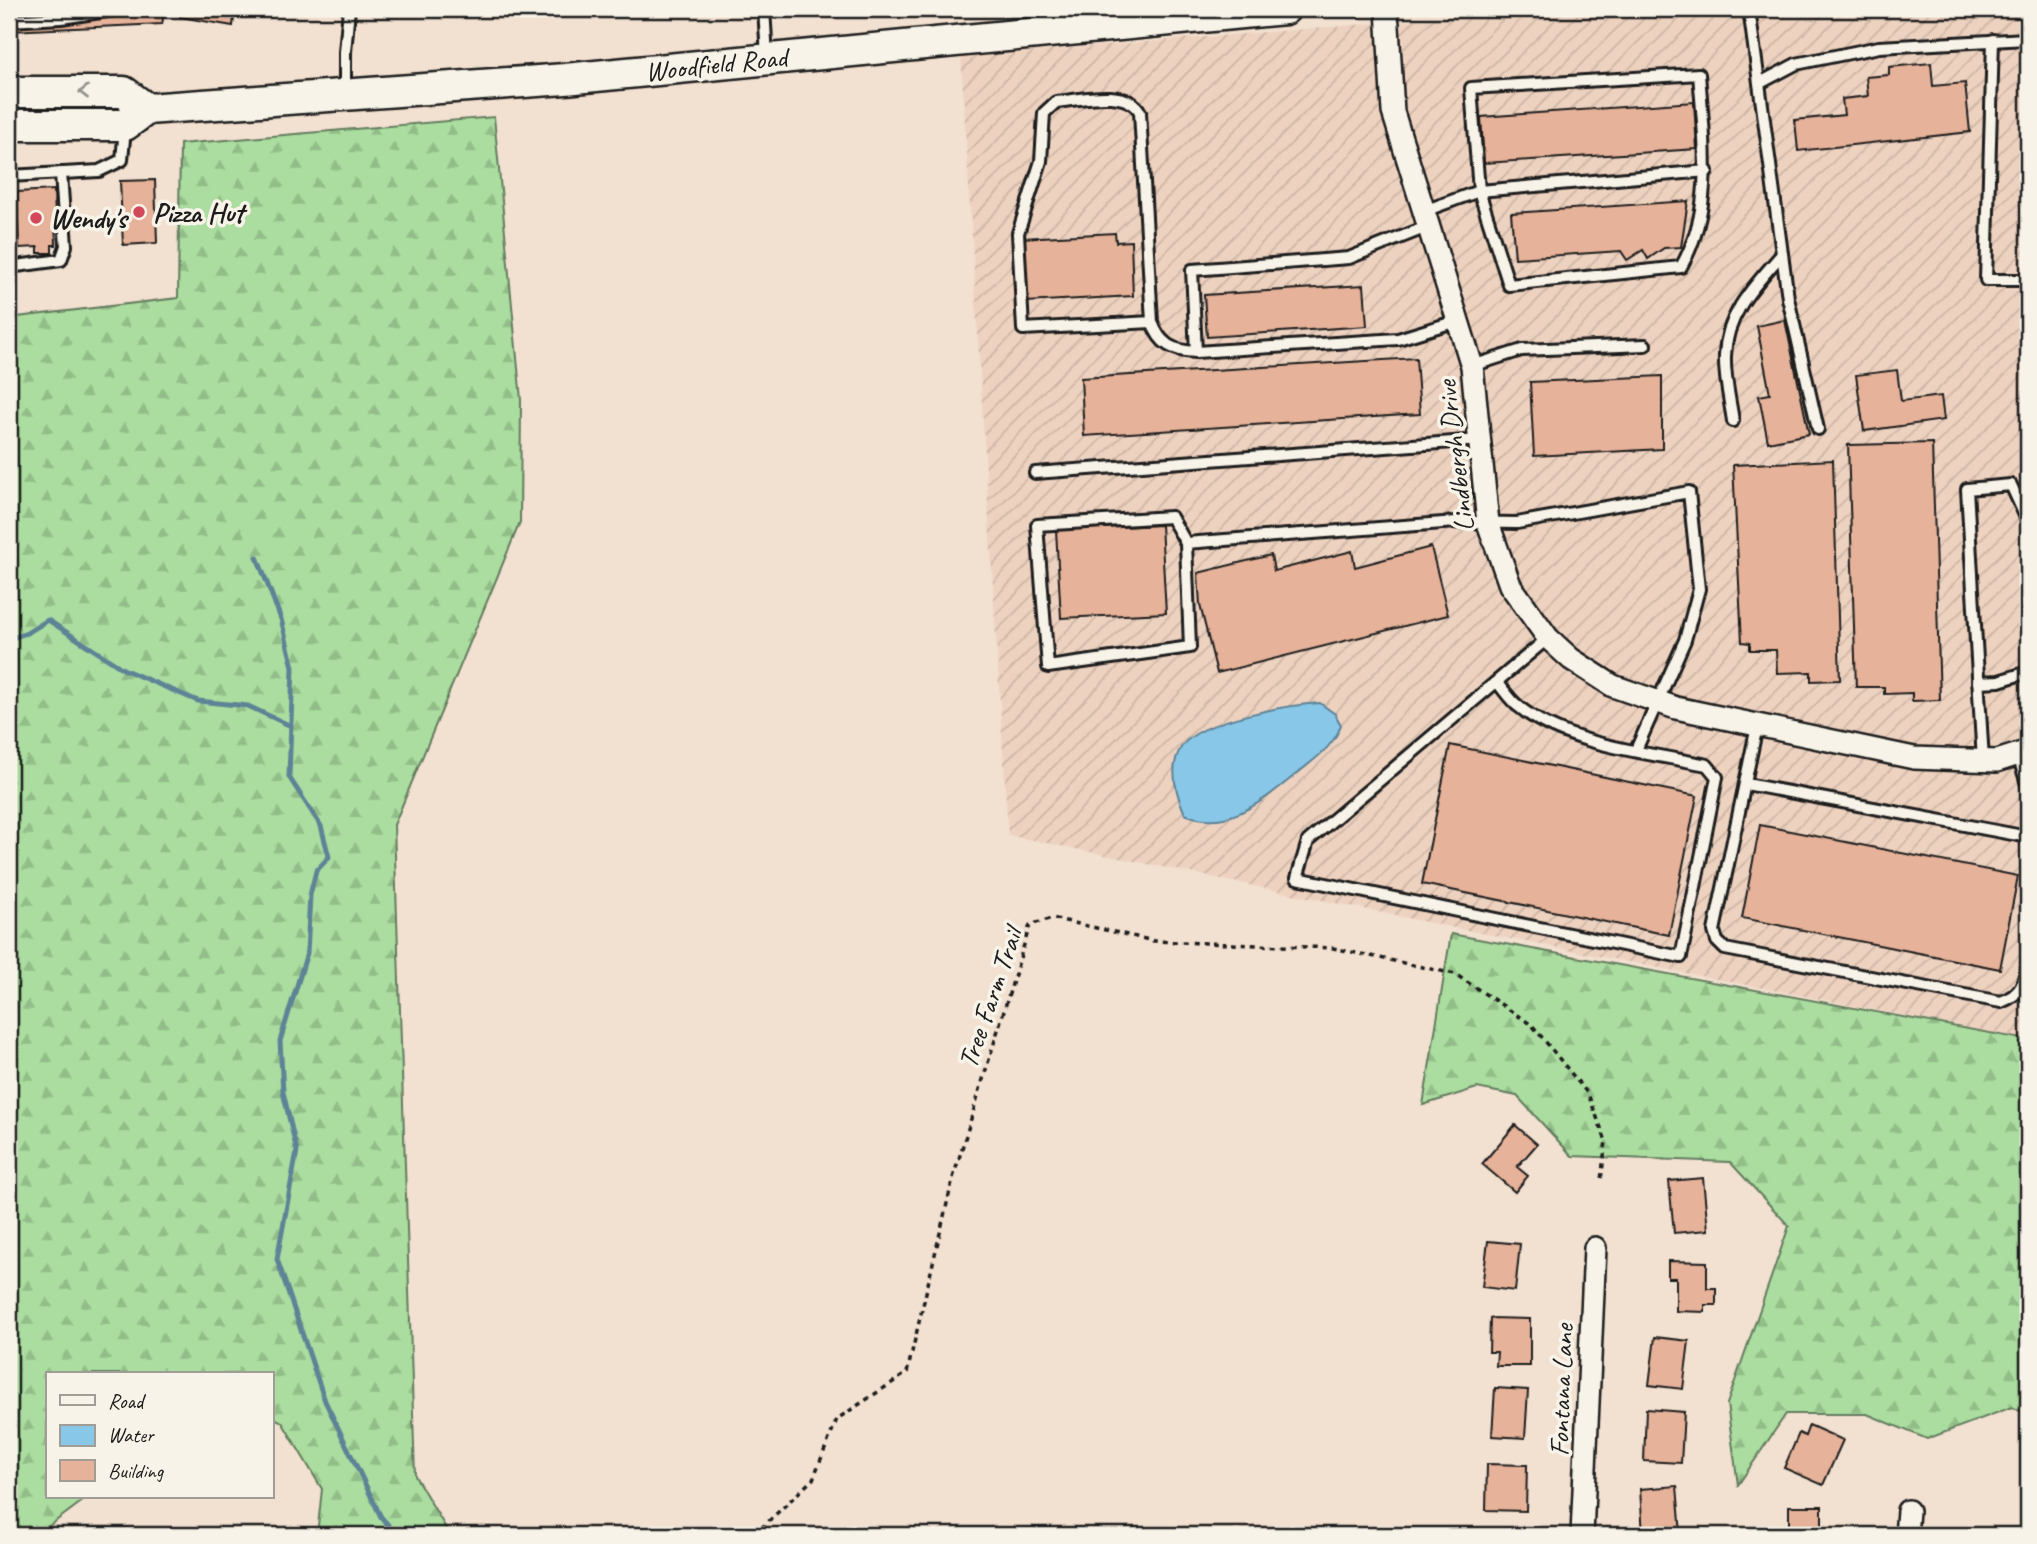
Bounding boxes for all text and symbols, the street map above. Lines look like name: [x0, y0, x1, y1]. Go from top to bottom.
street label: Woodfield Road: [643, 39, 793, 89]
one-way arrow: [78, 84, 89, 100]
place label: Pizza Hut: [153, 195, 248, 230]
place label: Wendy's: [50, 201, 130, 236]
marker: Pizza Hut: [131, 204, 147, 220]
marker: Wendy's: [28, 210, 44, 226]
street label: Lindbergh Drive: [1428, 376, 1482, 534]
street label: Tree Farm Trail: [950, 919, 1032, 1072]
street label: Fontana Lane: [1541, 1322, 1581, 1457]
legend: [46, 1372, 273, 1498]
text: Road: [108, 1388, 147, 1414]
text: Water: [108, 1422, 155, 1448]
text: Building: [108, 1458, 165, 1484]

